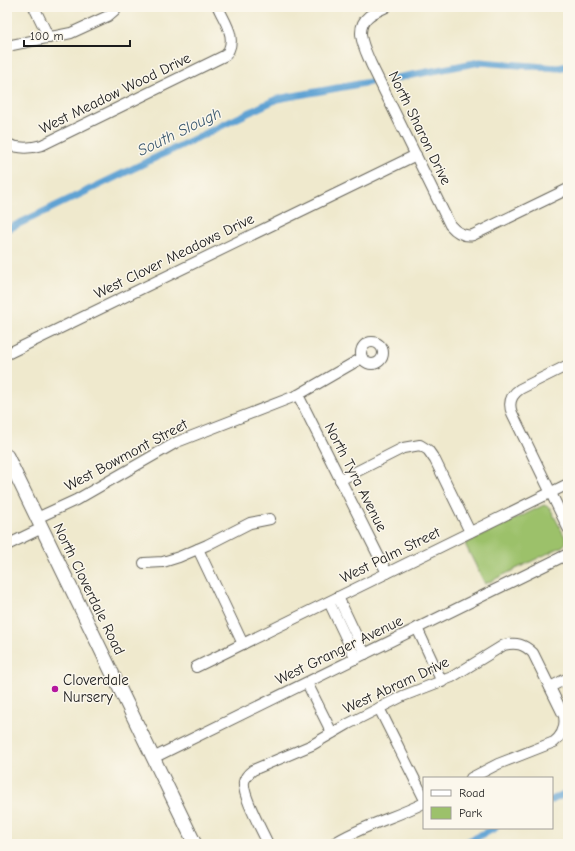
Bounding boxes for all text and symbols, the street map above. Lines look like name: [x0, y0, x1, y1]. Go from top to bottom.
scale bar: [24, 22, 130, 48]
text: 100 m: [30, 29, 63, 43]
street label: West Meadow Wood Drive: [36, 48, 194, 138]
street label: North Sharon Drive: [385, 68, 456, 188]
water label: South Slough: [135, 104, 224, 160]
street label: West Clover Meadows Drive: [91, 209, 257, 303]
street label: West Bowmont Street: [61, 415, 191, 495]
street label: North Tyra Avenue: [321, 420, 391, 535]
street label: North Cloverdale Road: [49, 520, 129, 658]
street label: West Palm Street: [337, 523, 443, 587]
street label: West Granger Avenue: [272, 611, 406, 689]
street label: West Abram Drive: [340, 652, 452, 717]
place label: Cloverdale Nursery: [63, 671, 129, 706]
marker: Cloverdale Nursery: [50, 684, 60, 694]
legend: [423, 777, 553, 829]
text: Road: [459, 786, 485, 800]
text: Park: [459, 806, 482, 820]

